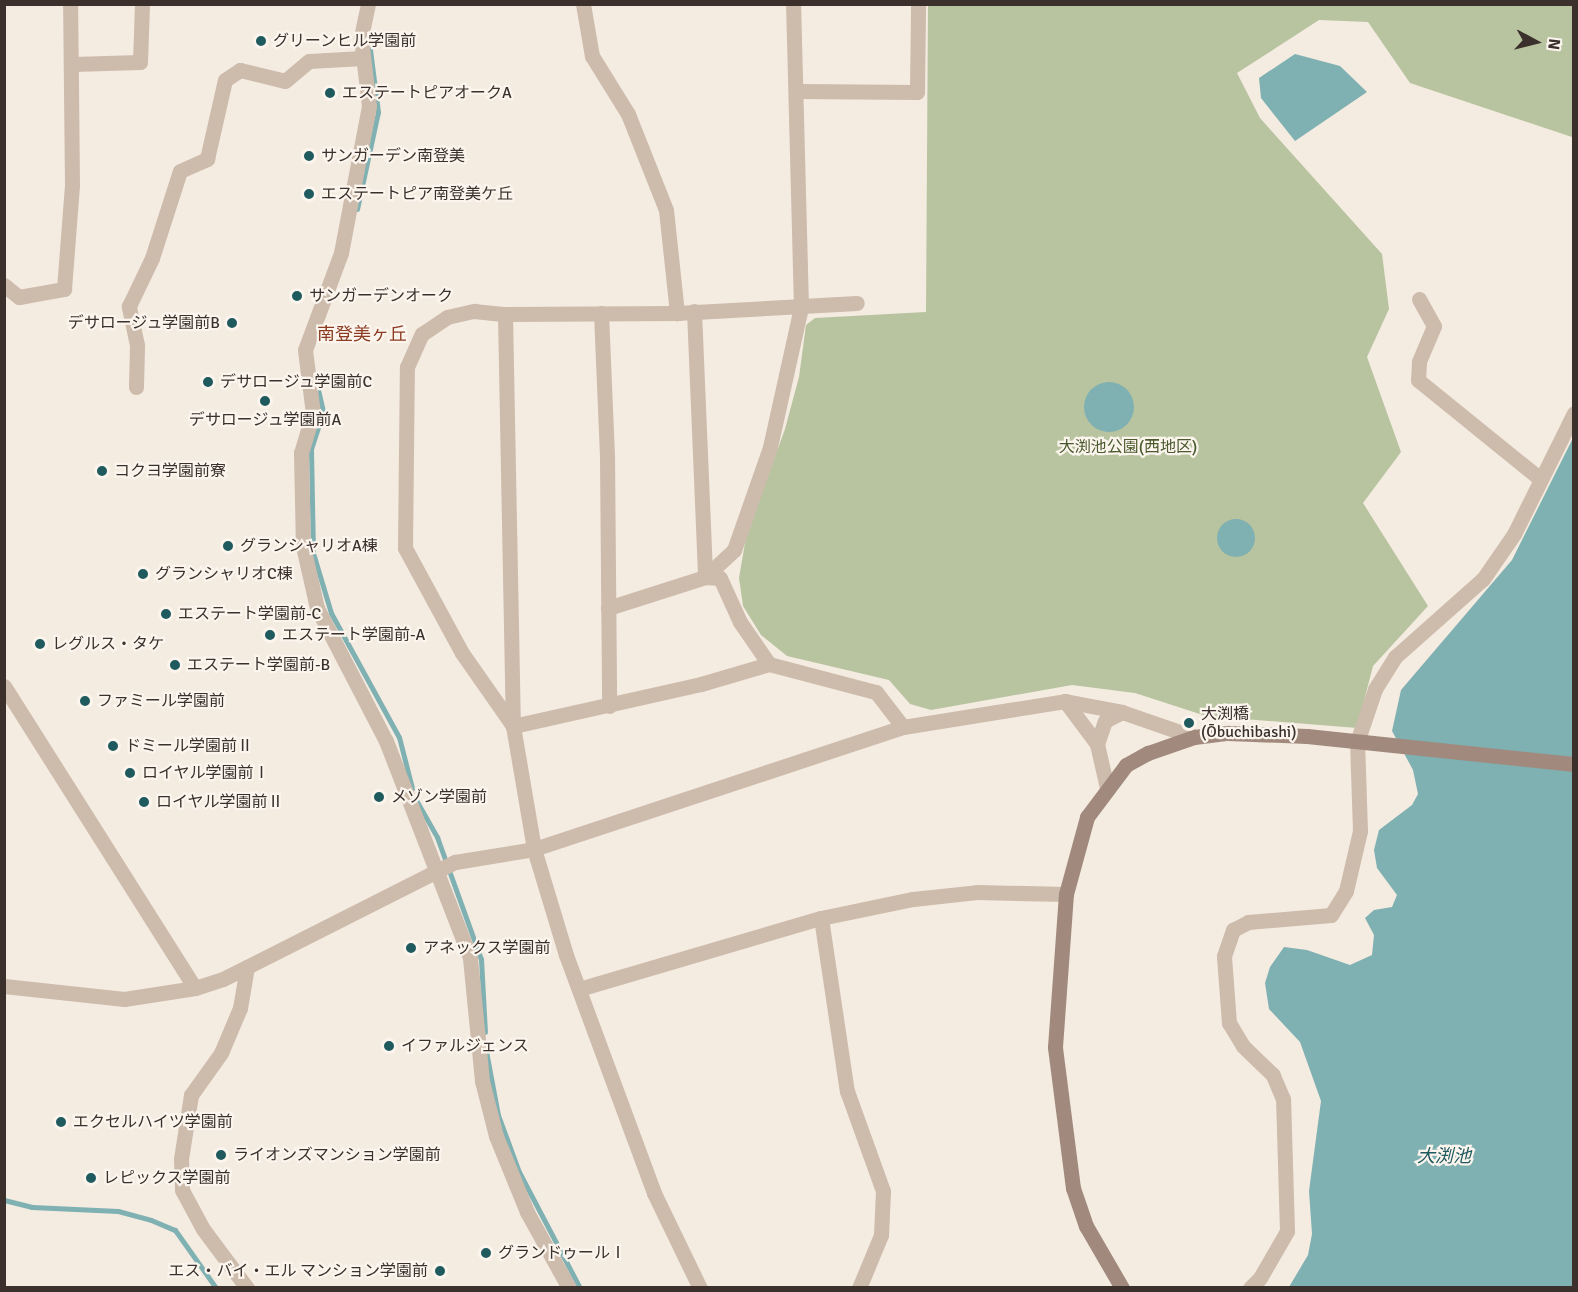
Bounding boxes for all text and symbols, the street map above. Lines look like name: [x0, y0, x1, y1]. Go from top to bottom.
north arrow: [1506, 12, 1566, 72]
place label: グリーンヒル学園前: [273, 31, 417, 51]
marker: グリーンヒル学園前: [254, 34, 268, 48]
text: N: [1543, 37, 1564, 51]
place label: エステートピアオークA: [342, 83, 512, 103]
marker: エステートピアオークA: [323, 86, 337, 100]
place label: サンガーデン南登美: [321, 146, 465, 166]
marker: サンガーデン南登美: [302, 149, 316, 163]
place label: エステートピア南登美ケ丘: [321, 184, 513, 204]
marker: エステートピア南登美ケ丘: [302, 187, 316, 201]
place label: サンガーデンオーク: [309, 286, 453, 306]
marker: サンガーデンオーク: [290, 289, 304, 303]
place label: デサロージュ学園前B: [66, 313, 220, 333]
marker: デサロージュ学園前B: [225, 316, 239, 330]
district label: 南登美ヶ丘: [317, 323, 407, 345]
place label: デサロージュ学園前C: [220, 372, 374, 392]
marker: デサロージュ学園前C: [201, 375, 215, 389]
marker: デサロージュ学園前A: [258, 394, 272, 408]
place label: デサロージュ学園前A: [188, 410, 342, 430]
park label: 大渕池公園(西地区): [1059, 437, 1197, 457]
place label: コクヨ学園前寮: [114, 461, 226, 481]
marker: コクヨ学園前寮: [95, 464, 109, 478]
place label: グランシャリオA棟: [240, 536, 378, 556]
marker: グランシャリオA棟: [221, 539, 235, 553]
place label: グランシャリオC棟: [155, 564, 293, 584]
marker: グランシャリオC棟: [136, 567, 150, 581]
place label: エステート学園前-C: [178, 604, 321, 624]
marker: エステート学園前-C: [159, 607, 173, 621]
place label: エステート学園前-A: [282, 625, 425, 645]
marker: エステート学園前-A: [263, 628, 277, 642]
place label: レグルス・タケ: [52, 634, 164, 654]
marker: レグルス・タケ: [33, 637, 47, 651]
place label: エステート学園前-B: [187, 655, 330, 675]
marker: エステート学園前-B: [168, 658, 182, 672]
place label: ファミール学園前: [97, 691, 225, 711]
marker: ファミール学園前: [78, 694, 92, 708]
place label: 大渕橋 (Ōbuchibashi): [1201, 704, 1296, 742]
marker: 大渕橋 (Ōbuchibashi): [1182, 716, 1196, 730]
place label: ドミール学園前Ⅱ: [125, 736, 253, 756]
marker: ドミール学園前Ⅱ: [106, 739, 120, 753]
place label: ロイヤル学園前Ⅰ: [142, 763, 270, 783]
marker: ロイヤル学園前Ⅰ: [123, 766, 137, 780]
place label: メゾン学園前: [391, 787, 487, 807]
marker: メゾン学園前: [372, 790, 386, 804]
place label: ロイヤル学園前Ⅱ: [156, 792, 284, 812]
marker: ロイヤル学園前Ⅱ: [137, 795, 151, 809]
place label: アネックス学園前: [423, 938, 551, 958]
marker: アネックス学園前: [404, 941, 418, 955]
place label: イファルジェンス: [401, 1036, 529, 1056]
marker: イファルジェンス: [382, 1039, 396, 1053]
place label: エクセルハイツ学園前: [73, 1112, 233, 1132]
marker: エクセルハイツ学園前: [54, 1115, 68, 1129]
place label: ライオンズマンション学園前: [233, 1145, 441, 1165]
water label: 大渕池: [1417, 1145, 1471, 1167]
marker: ライオンズマンション学園前: [214, 1148, 228, 1162]
place label: レピックス学園前: [103, 1168, 231, 1188]
marker: レピックス学園前: [84, 1171, 98, 1185]
place label: グランドゥールⅠ: [498, 1243, 626, 1263]
marker: グランドゥールⅠ: [479, 1246, 493, 1260]
place label: エス・バイ・エル マンション学園前: [168, 1261, 428, 1281]
marker: エス・バイ・エル マンション学園前: [433, 1264, 447, 1278]

